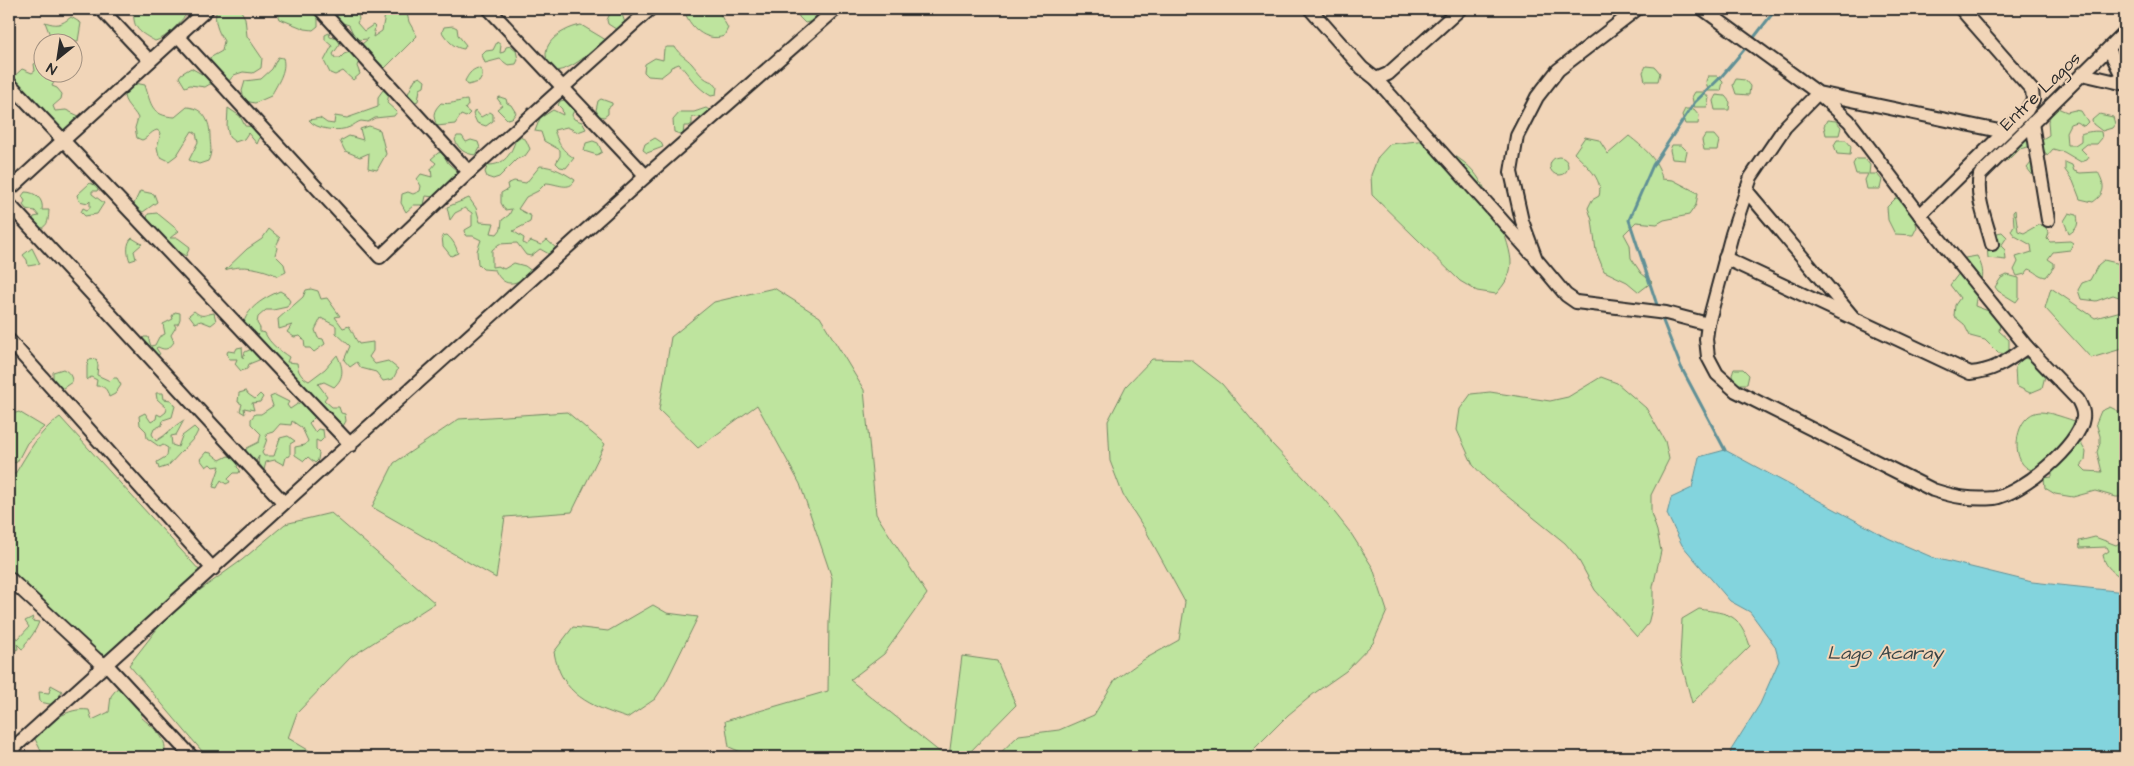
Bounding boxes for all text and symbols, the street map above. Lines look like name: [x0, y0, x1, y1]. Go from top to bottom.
north arrow: [32, 32, 82, 82]
street label: Entre Lagos: [1994, 46, 2087, 137]
text: N: [43, 57, 61, 79]
water label: Lago Acaray: [1827, 640, 1945, 667]

